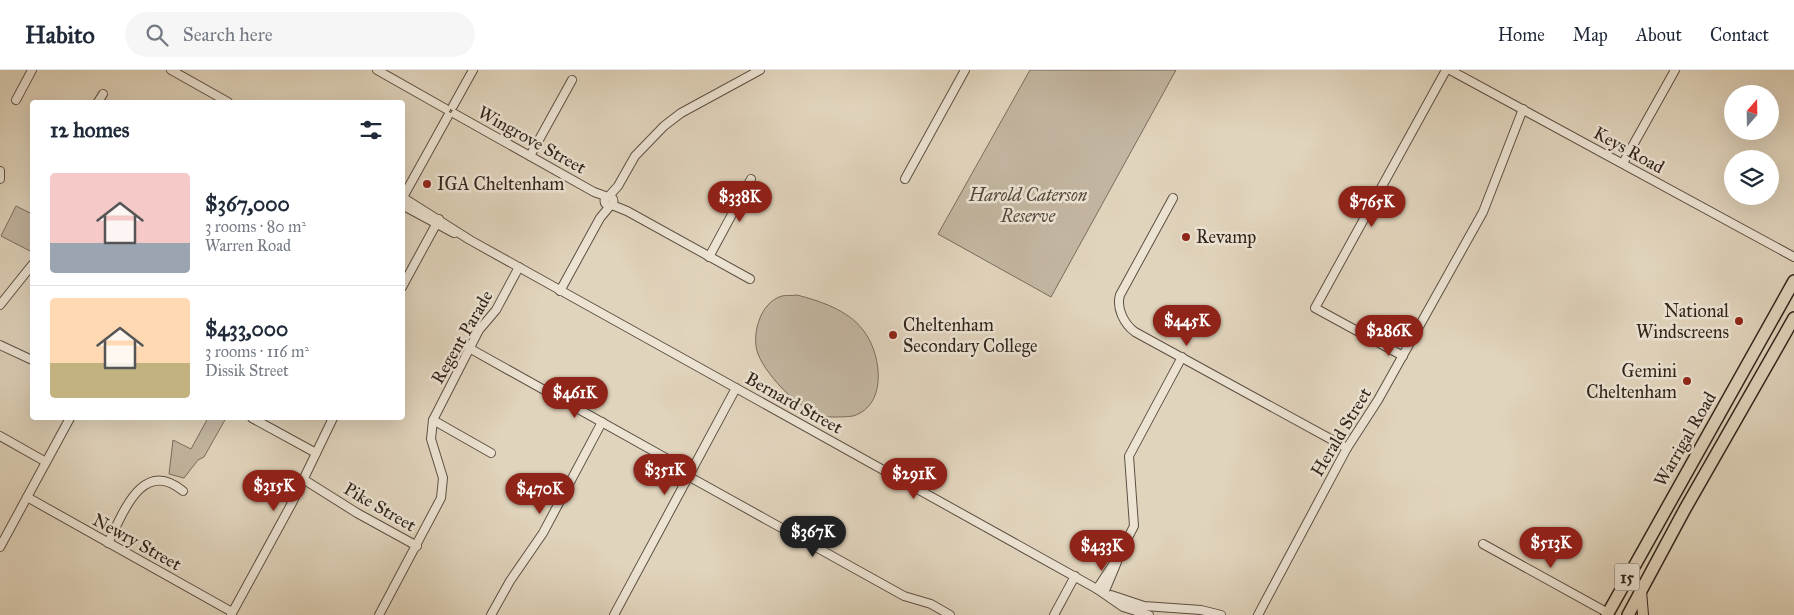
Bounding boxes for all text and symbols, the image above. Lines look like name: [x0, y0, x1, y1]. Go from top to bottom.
search box: [125, 12, 475, 57]
text: Habito: [25, 20, 95, 50]
icon: search: [143, 21, 171, 49]
text: Search here: [183, 23, 273, 46]
text: Home: [1498, 24, 1545, 46]
text: Map: [1573, 24, 1608, 46]
text: About: [1636, 24, 1682, 46]
text: Contact: [1710, 24, 1769, 46]
north arrow: [1724, 85, 1779, 140]
map controls: [1724, 85, 1779, 205]
street label: Wingrove Street: [474, 101, 591, 180]
icon: filters: [357, 116, 385, 144]
text: 12 homes: [50, 117, 129, 143]
street label: Keys Road: [1590, 122, 1668, 178]
button: layers: [1724, 150, 1779, 205]
place label: IGA Cheltenham: [437, 173, 564, 195]
marker: IGA Cheltenham: [421, 178, 433, 190]
pin: $338K: [705, 180, 775, 223]
park label: Harold Caterson Reserve: [968, 184, 1088, 227]
pin: $765K: [1337, 186, 1407, 228]
text: $338K: [719, 187, 761, 206]
text: $367,000: [205, 191, 290, 217]
text: $765K: [1349, 192, 1395, 211]
icon: home: [90, 193, 150, 253]
text: 3 rooms · 80 m²: [205, 217, 306, 236]
place label: Revamp: [1196, 226, 1256, 248]
marker: Revamp: [1180, 231, 1192, 243]
text: Warren Road: [205, 236, 291, 255]
street label: Regent Parade: [426, 286, 498, 388]
place label: National Windscreens: [1636, 300, 1729, 343]
pin: $445K: [1152, 304, 1222, 347]
text: $445K: [1164, 311, 1210, 330]
place label: Cheltenham Secondary College: [903, 314, 1038, 358]
pin: $286K: [1354, 314, 1424, 357]
marker: National Windscreens: [1733, 315, 1745, 327]
text: $433,000: [205, 316, 288, 342]
icon: home: [90, 318, 150, 378]
text: $286K: [1366, 321, 1412, 340]
marker: Cheltenham Secondary College: [887, 329, 899, 341]
text: 3 rooms · 116 m²: [205, 342, 309, 361]
place label: Gemini Cheltenham: [1586, 360, 1677, 403]
text: Dissik Street: [205, 361, 289, 380]
street label: Bernard Street: [742, 367, 847, 439]
marker: Gemini Cheltenham: [1681, 375, 1693, 387]
pin: $461K: [540, 376, 610, 419]
text: $461K: [553, 383, 597, 402]
street label: Herald Street: [1306, 383, 1376, 480]
street label: Warrigal Road: [1649, 388, 1722, 491]
pin: $351K: [630, 454, 700, 496]
pin: $291K: [879, 458, 949, 500]
text: $351K: [644, 460, 686, 479]
text: $291K: [892, 464, 936, 483]
pin: $315K: [239, 470, 309, 512]
pin: $470K: [505, 472, 575, 515]
text: $315K: [254, 476, 295, 495]
street label: Pike Street: [340, 478, 420, 537]
text: $470K: [516, 479, 564, 498]
street label: Newry Street: [89, 509, 186, 576]
pin: $367K: [778, 516, 848, 558]
text: $367K: [791, 522, 835, 541]
pin: $513K: [1516, 526, 1586, 569]
pin: $433K: [1067, 530, 1137, 572]
text: $513K: [1530, 533, 1572, 552]
text: $433K: [1081, 536, 1123, 555]
road number: 15: [1614, 564, 1640, 590]

